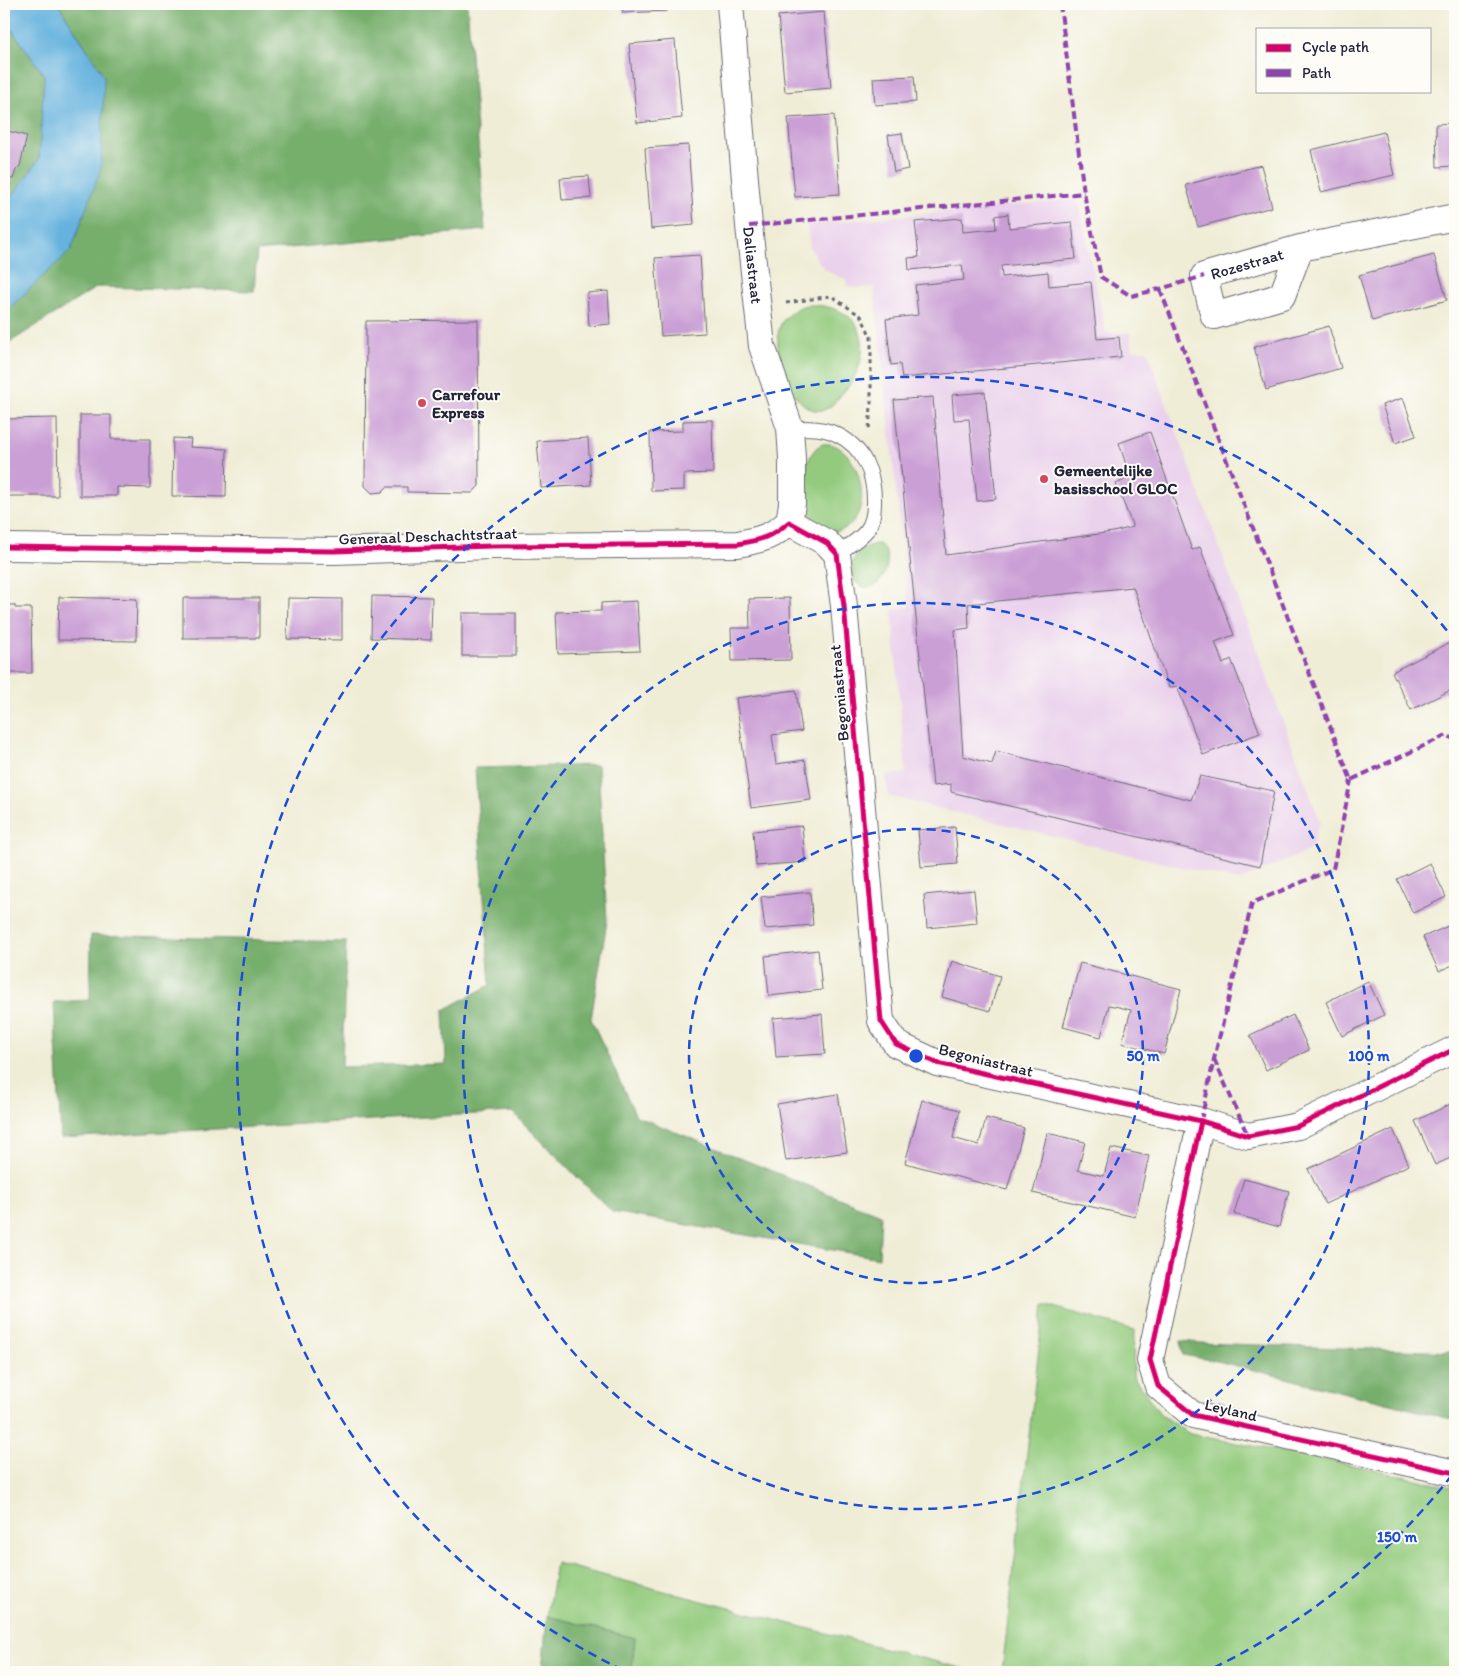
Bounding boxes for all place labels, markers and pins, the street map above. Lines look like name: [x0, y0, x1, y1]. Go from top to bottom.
place label: Carrefour Express: [432, 385, 501, 423]
marker: Carrefour Express: [416, 397, 428, 409]
place label: Gemeentelijke basisschool GLOC: [1054, 461, 1178, 498]
marker: Gemeentelijke basisschool GLOC: [1038, 473, 1050, 485]
centre of rings: [907, 1047, 925, 1065]

